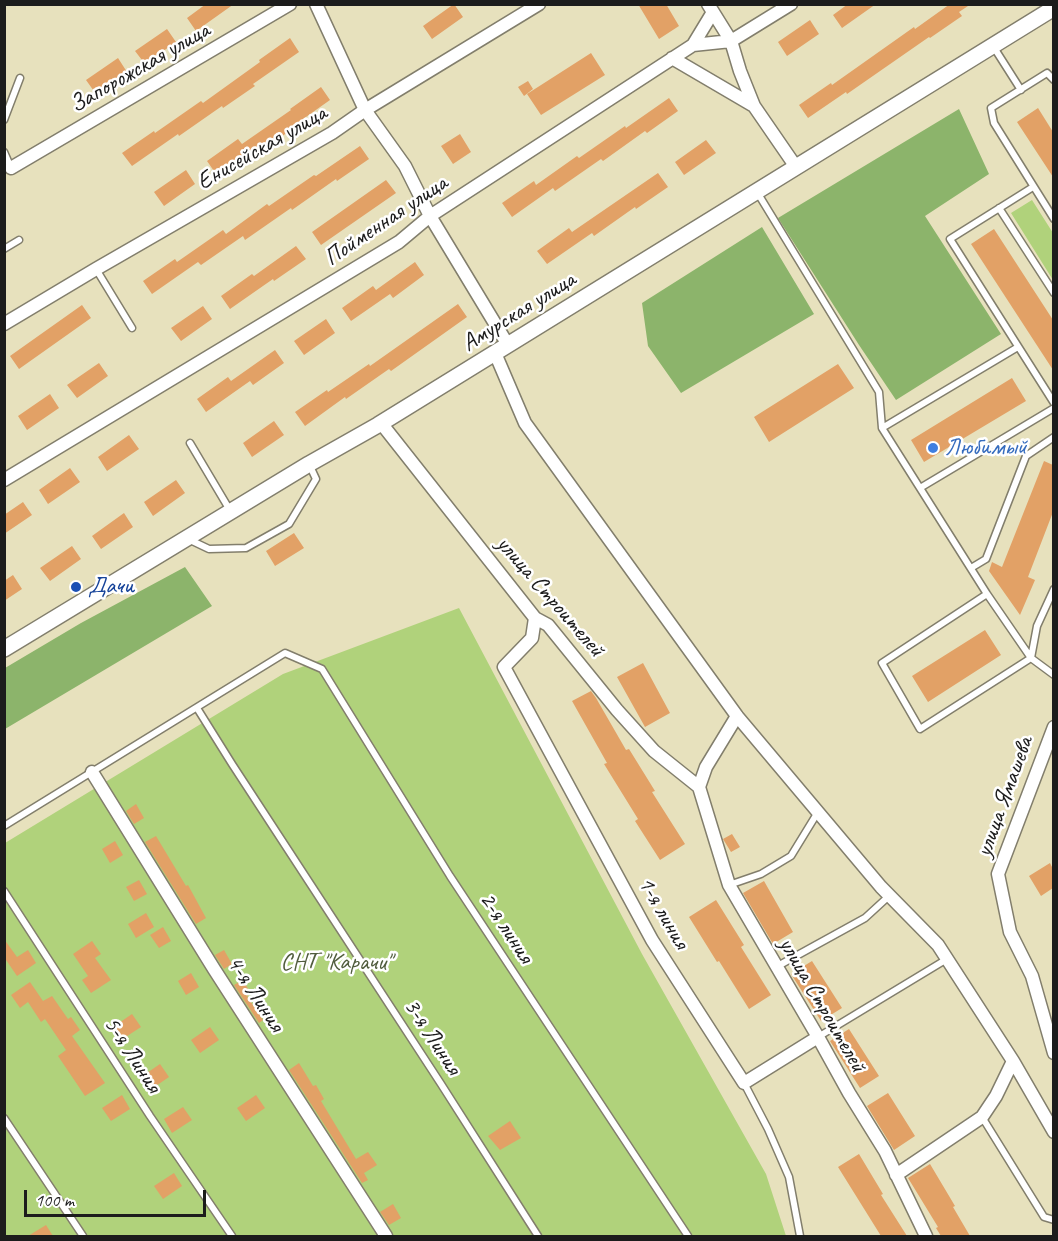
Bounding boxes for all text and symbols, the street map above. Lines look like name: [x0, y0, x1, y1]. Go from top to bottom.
street label: Запорожская улица: [65, 16, 215, 120]
street label: Енисейская улица: [192, 99, 332, 197]
street label: Пойменная улица: [319, 169, 453, 273]
street label: Амурская улица: [457, 266, 581, 358]
place label: Любимый: [945, 434, 1027, 462]
marker: Любимый: [926, 441, 940, 455]
street label: улица Строителей: [490, 530, 610, 664]
place label: Дачи: [88, 573, 134, 601]
marker: Дачи: [69, 580, 83, 594]
street label: улица Ямашева: [970, 733, 1040, 861]
street label: 1-я линия: [631, 872, 695, 954]
street label: 2-я линия: [472, 887, 540, 969]
street label: улица Строителей: [772, 932, 872, 1078]
park label: СНТ "Карачи": [281, 949, 391, 977]
street label: 4-я Линия: [220, 950, 290, 1038]
street label: 3-я Линия: [397, 993, 467, 1081]
street label: 5-я Линия: [97, 1011, 167, 1099]
scale bar: [27, 1178, 208, 1216]
text: 100 m: [35, 1189, 74, 1211]

